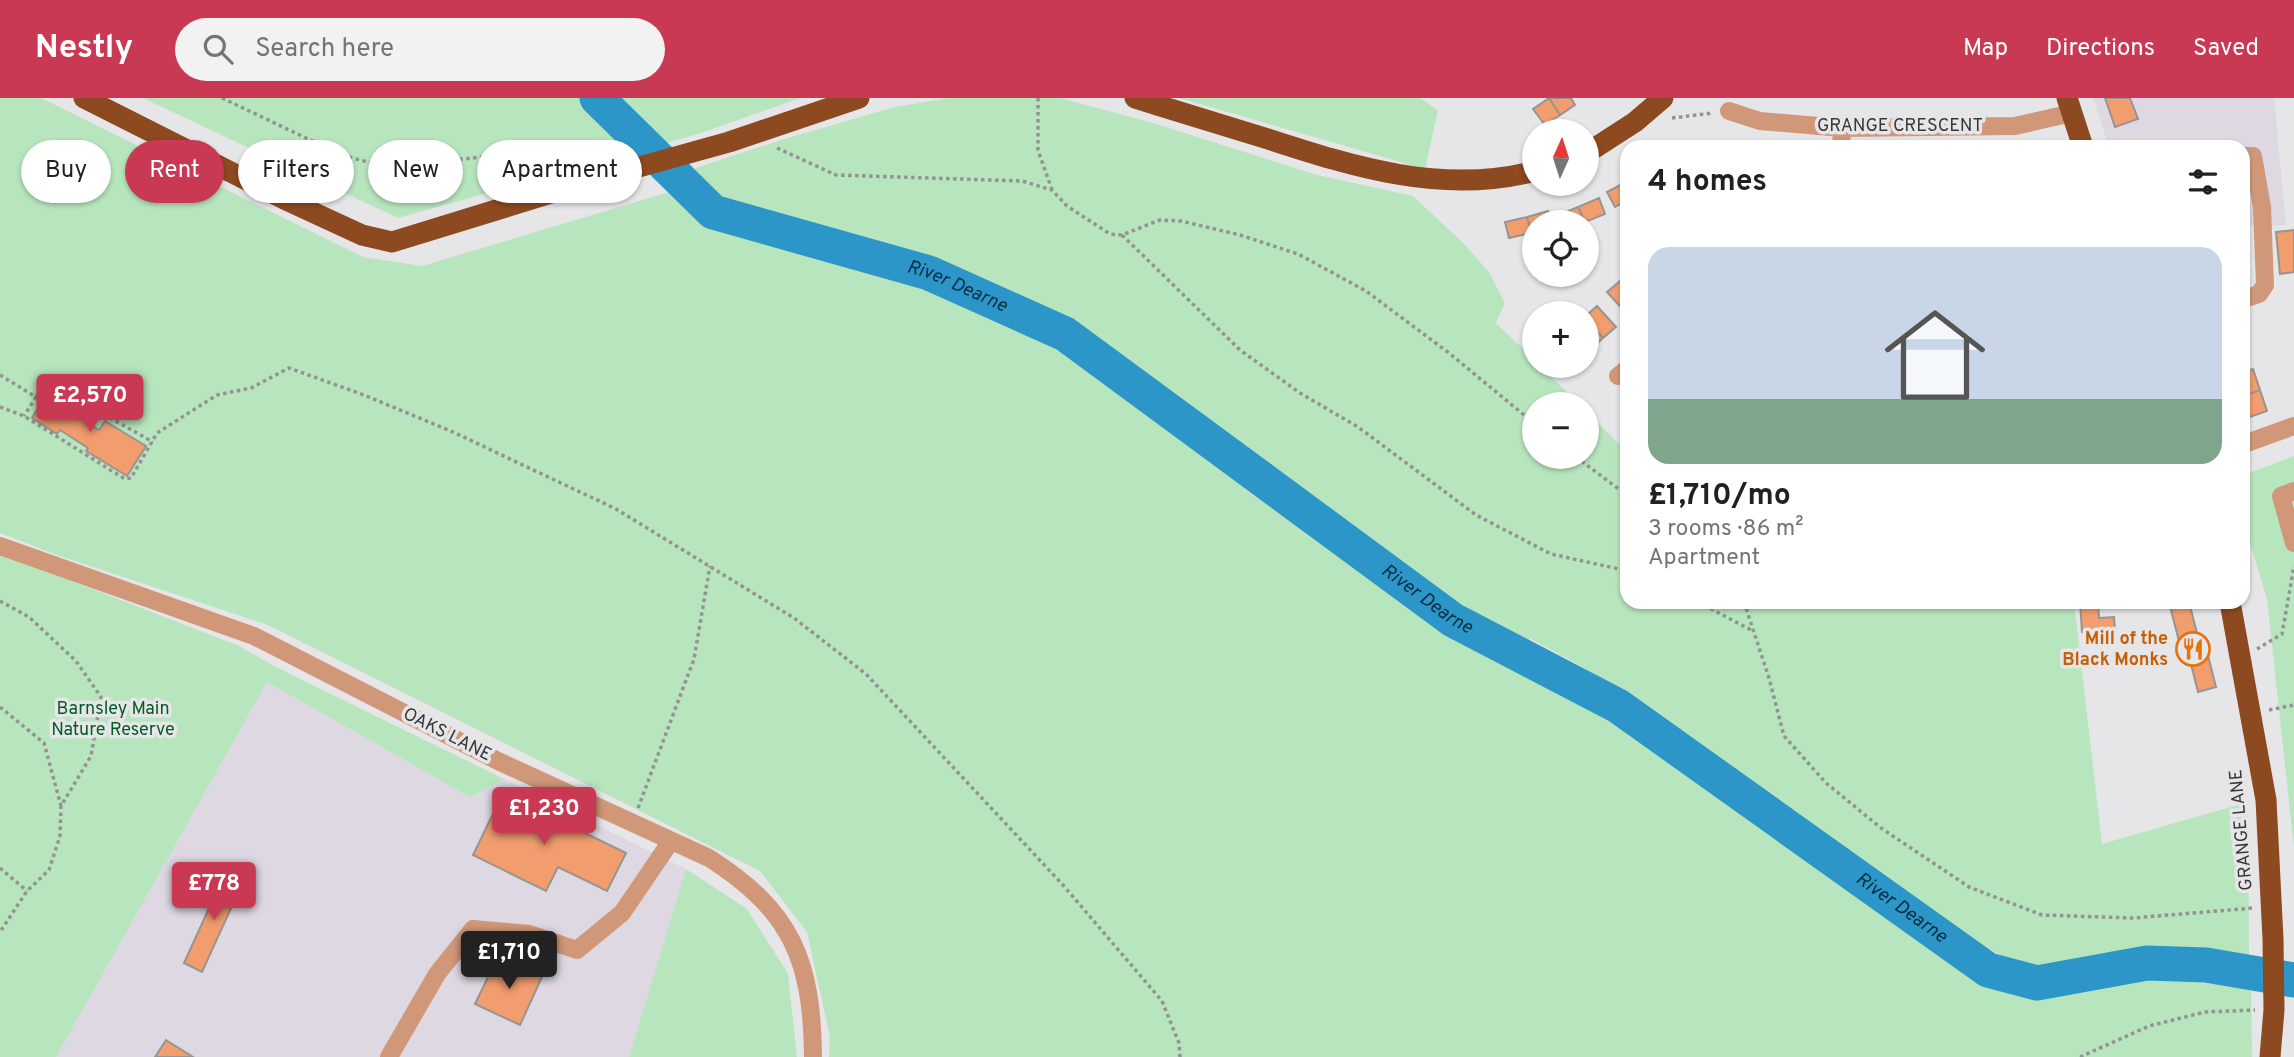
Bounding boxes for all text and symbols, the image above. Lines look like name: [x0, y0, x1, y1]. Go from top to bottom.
search box: [175, 18, 665, 81]
text: Nestly: [35, 28, 133, 70]
icon: search: [199, 30, 237, 68]
text: Search here: [255, 33, 394, 66]
text: Map: [1963, 34, 2008, 64]
text: Directions: [2046, 34, 2155, 64]
text: Saved: [2193, 34, 2259, 64]
street label: GRANGE CRESCENT: [1817, 115, 1983, 138]
north arrow: [1522, 119, 1600, 196]
map controls: [1522, 119, 1599, 469]
chip: Buy: [21, 140, 111, 203]
chip: Rent: [125, 140, 224, 203]
chip: Filters: [238, 140, 354, 203]
chip: New: [368, 140, 463, 203]
chip: Apartment: [477, 140, 642, 203]
icon: filters: [2184, 163, 2222, 201]
text: 4 homes: [1648, 164, 1767, 201]
button: locate: [1522, 210, 1599, 287]
water label: River Dearne: [904, 255, 1011, 319]
icon: home: [1872, 292, 1998, 418]
button: +: [1522, 301, 1599, 378]
pin: £2,570: [33, 374, 147, 434]
text: £2,570: [52, 382, 128, 411]
button: −: [1522, 392, 1599, 469]
text: £1,710/mo: [1648, 478, 1791, 515]
text: 3 rooms · 86 m²: [1648, 515, 1804, 544]
text: Apartment: [1648, 544, 1760, 573]
water label: River Dearne: [1376, 559, 1477, 640]
place label: Mill of the Black Monks: [2062, 628, 2168, 672]
restaurant icon: Mill of the Black Monks: [2174, 630, 2212, 668]
park label: Barnsley Main Nature Reserve: [51, 698, 175, 742]
street label: OAKS LANE: [399, 703, 495, 767]
street label: GRANGE LANE: [2225, 768, 2259, 892]
pin: £1,230: [487, 788, 601, 847]
text: £1,230: [508, 795, 580, 824]
pin: £778: [173, 862, 255, 922]
water label: River Dearne: [1851, 867, 1952, 949]
text: £778: [188, 870, 240, 899]
pin: £1,710: [452, 932, 566, 991]
text: £1,710: [477, 939, 541, 968]

